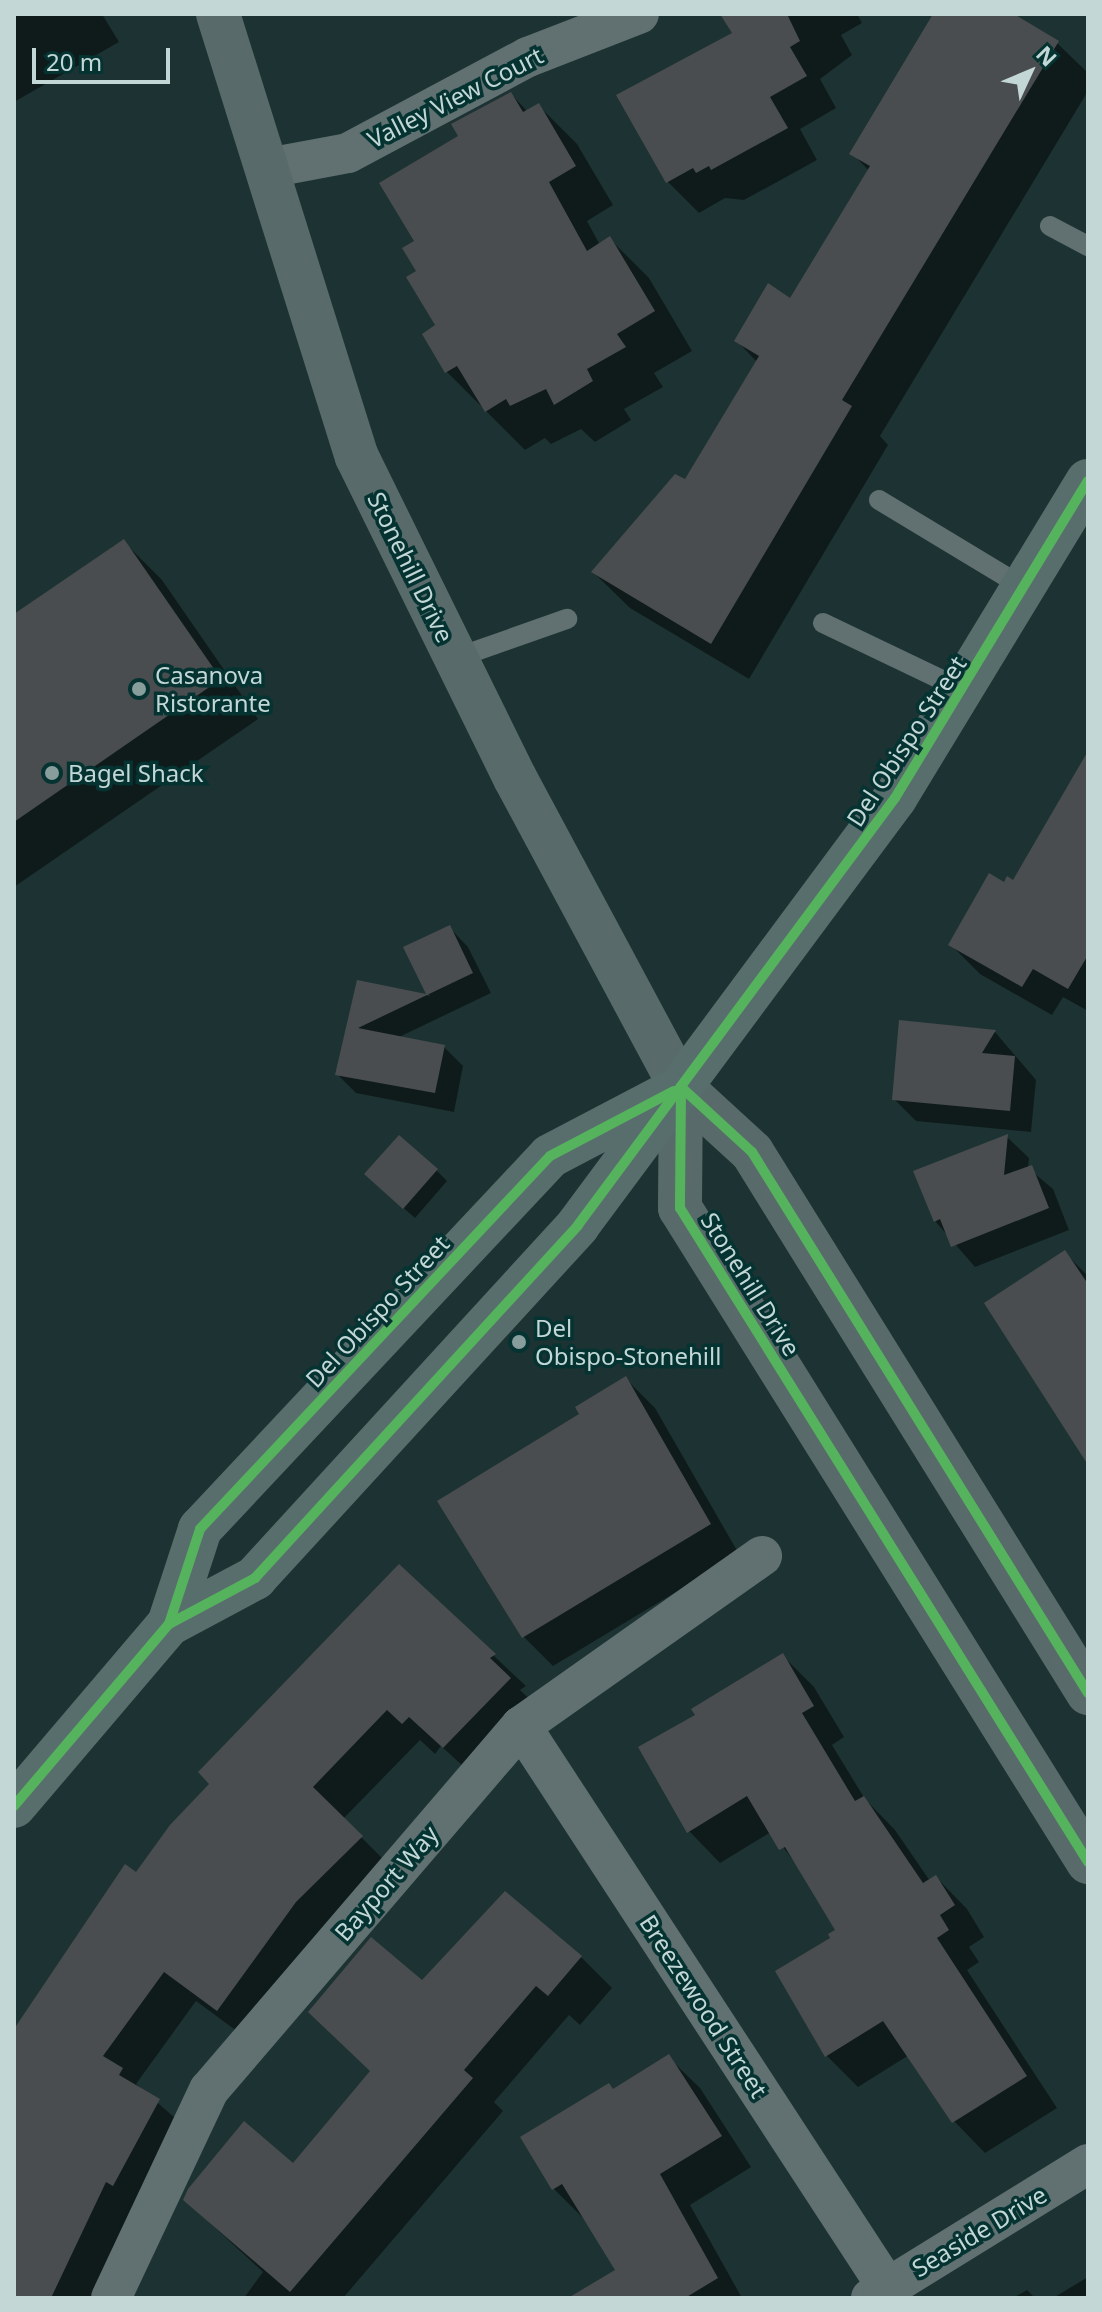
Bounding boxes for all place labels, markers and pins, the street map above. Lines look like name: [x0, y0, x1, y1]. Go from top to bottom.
place label: Casanova Ristorante: [155, 661, 271, 717]
marker: Casanova Ristorante: [130, 680, 148, 698]
place label: Bagel Shack: [68, 759, 204, 787]
marker: Bagel Shack: [43, 764, 61, 782]
place label: Del Obispo-Stonehill: [535, 1314, 721, 1370]
marker: Del Obispo-Stonehill: [510, 1333, 528, 1351]

